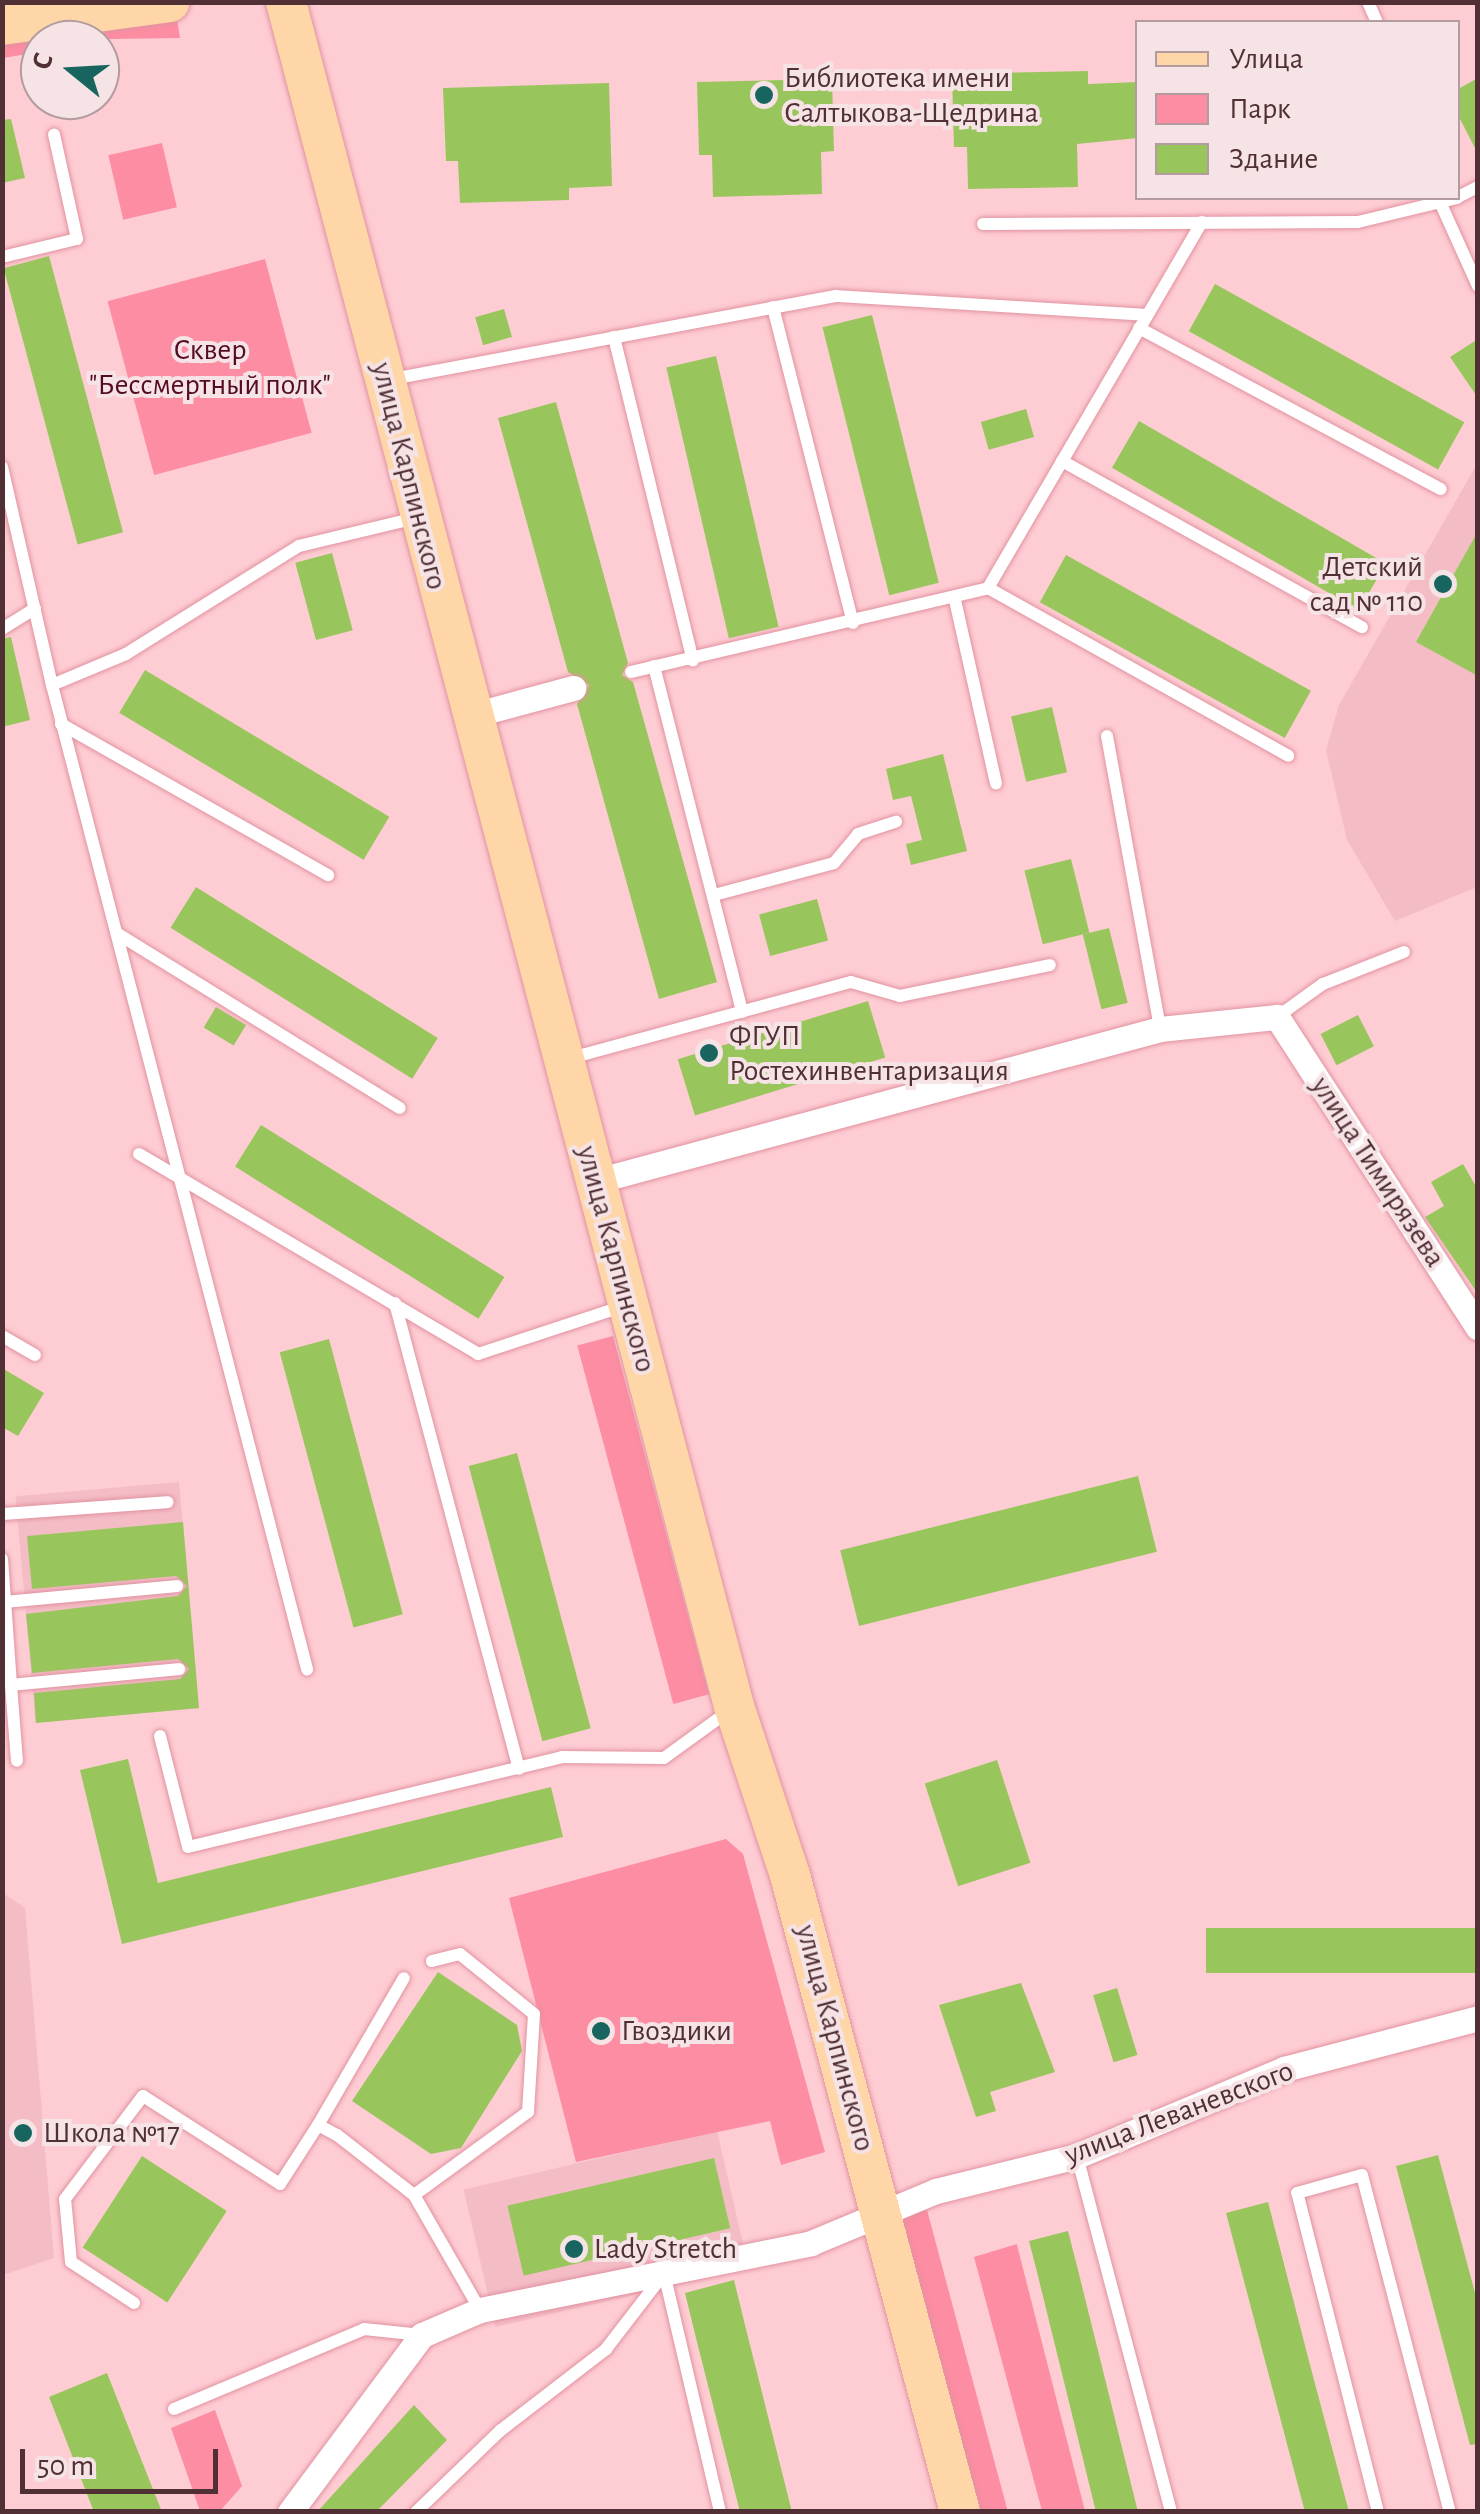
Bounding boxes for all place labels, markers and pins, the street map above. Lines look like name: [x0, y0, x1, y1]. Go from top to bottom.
place label: Библиотека имени Салтыкова-Щедрина: [784, 60, 1038, 130]
marker: Библиотека имени Салтыкова-Щедрина: [753, 84, 775, 106]
place label: Детский сад № 110: [1310, 549, 1423, 620]
marker: Детский сад № 110: [1432, 573, 1454, 595]
place label: ФГУП Ростехинвентаризация: [729, 1018, 1009, 1088]
marker: ФГУП Ростехинвентаризация: [698, 1042, 720, 1064]
place label: Гвоздики: [621, 2013, 732, 2049]
marker: Гвоздики: [590, 2020, 612, 2042]
place label: Школа №17: [43, 2115, 180, 2151]
marker: Школа №17: [12, 2122, 34, 2144]
place label: Lady Stretch: [594, 2231, 737, 2267]
marker: Lady Stretch: [563, 2238, 585, 2260]

